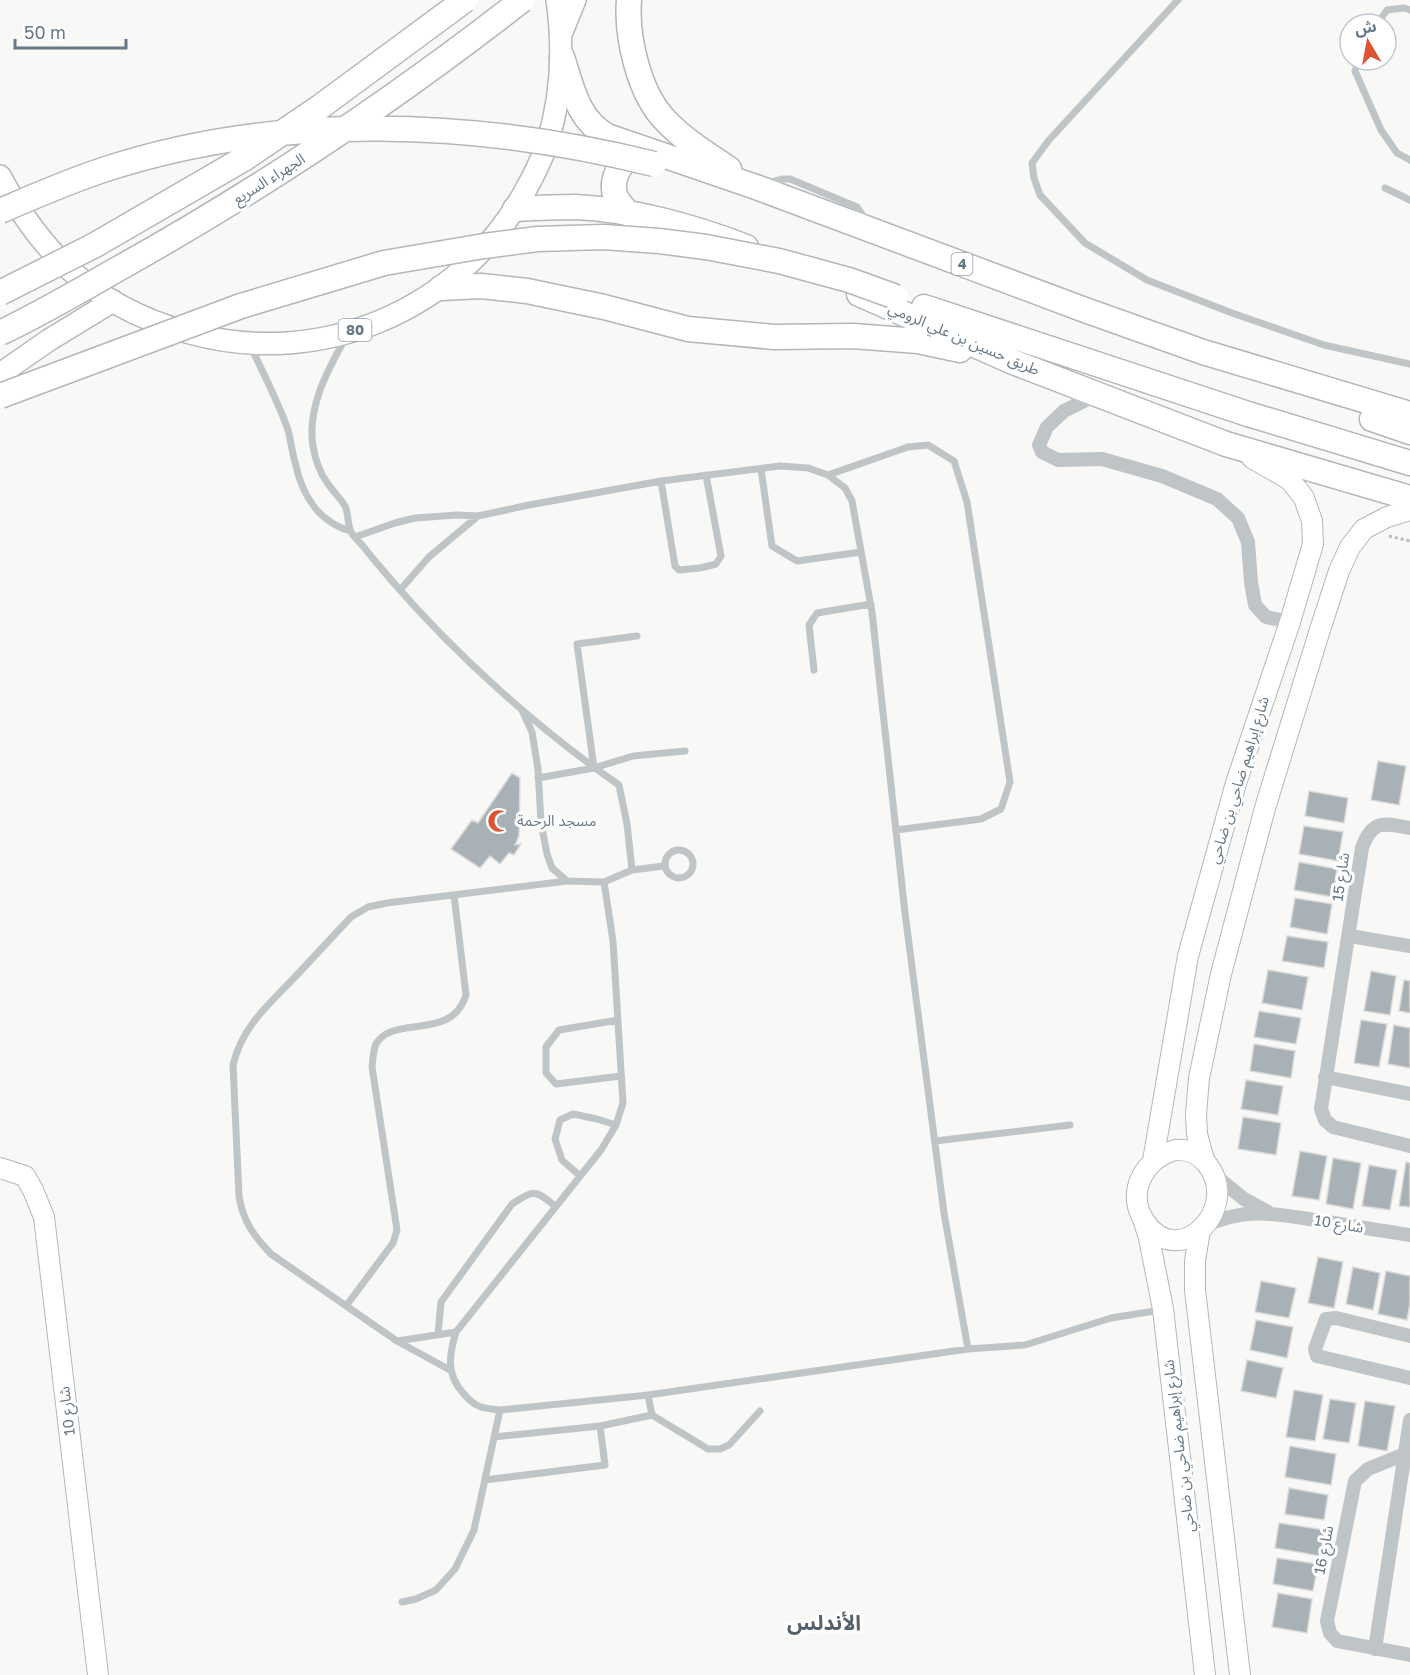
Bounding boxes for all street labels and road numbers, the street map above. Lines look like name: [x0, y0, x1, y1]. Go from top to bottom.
street label: الجهراء السريع: [229, 149, 310, 211]
road number: 4: [952, 253, 972, 275]
street label: طريق حسين بن علي الرومي: [885, 298, 1043, 381]
road number: 80: [338, 319, 372, 341]
street label: شارع إبراهيم ضاحي بن ضاحي: [1204, 694, 1276, 867]
street label: شارع 15: [1328, 851, 1356, 903]
street label: شارع 10: [1313, 1210, 1365, 1240]
street label: شارع إبراهيم ضاحي بن ضاحي: [1158, 1358, 1202, 1534]
street label: شارع 10: [54, 1385, 82, 1437]
street label: شارع 16: [1309, 1524, 1341, 1577]

